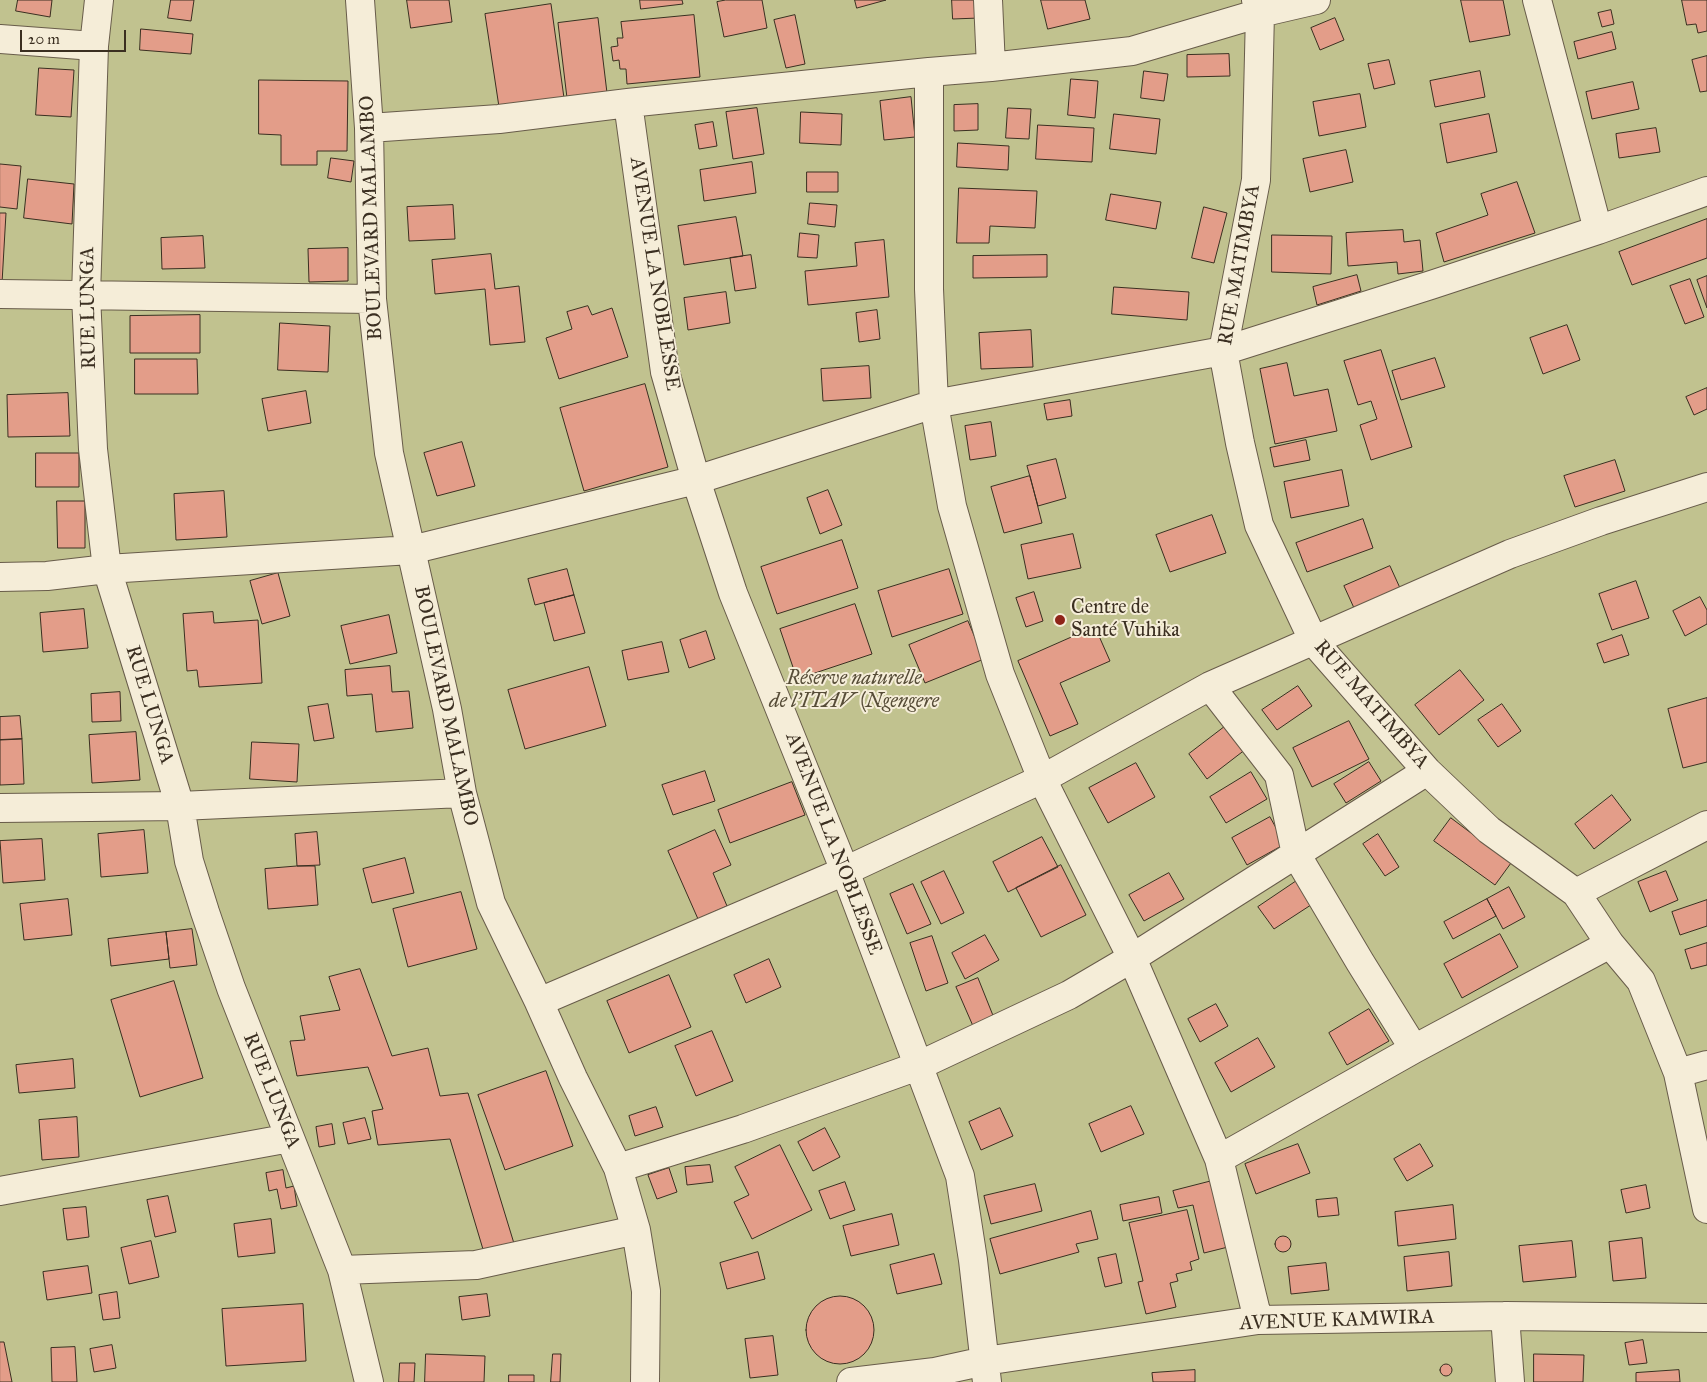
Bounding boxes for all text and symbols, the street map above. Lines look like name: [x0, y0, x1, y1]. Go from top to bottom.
scale bar: [22, 20, 129, 52]
text: 20 m: [28, 30, 60, 48]
street label: BOULEVARD MALAMBO: [356, 95, 388, 341]
street label: AVENUE LA NOBLESSE: [624, 156, 684, 392]
street label: RUE MATIMBYA: [1214, 183, 1266, 347]
street label: RUE LUNGA: [76, 246, 102, 370]
street label: BOULEVARD MALAMBO: [408, 584, 482, 828]
place label: Centre de Santé Vuhika: [1071, 596, 1180, 643]
marker: Centre de Santé Vuhika: [1053, 613, 1067, 627]
street label: RUE MATIMBYA: [1308, 636, 1434, 774]
street label: RUE LUNGA: [120, 643, 178, 767]
park label: Réserve naturelle de l'ITAV (Ngengere: [769, 667, 939, 714]
street label: AVENUE LA NOBLESSE: [780, 730, 886, 958]
street label: RUE LUNGA: [237, 1030, 305, 1152]
street label: AVENUE KAMWIRA: [1239, 1306, 1435, 1336]

